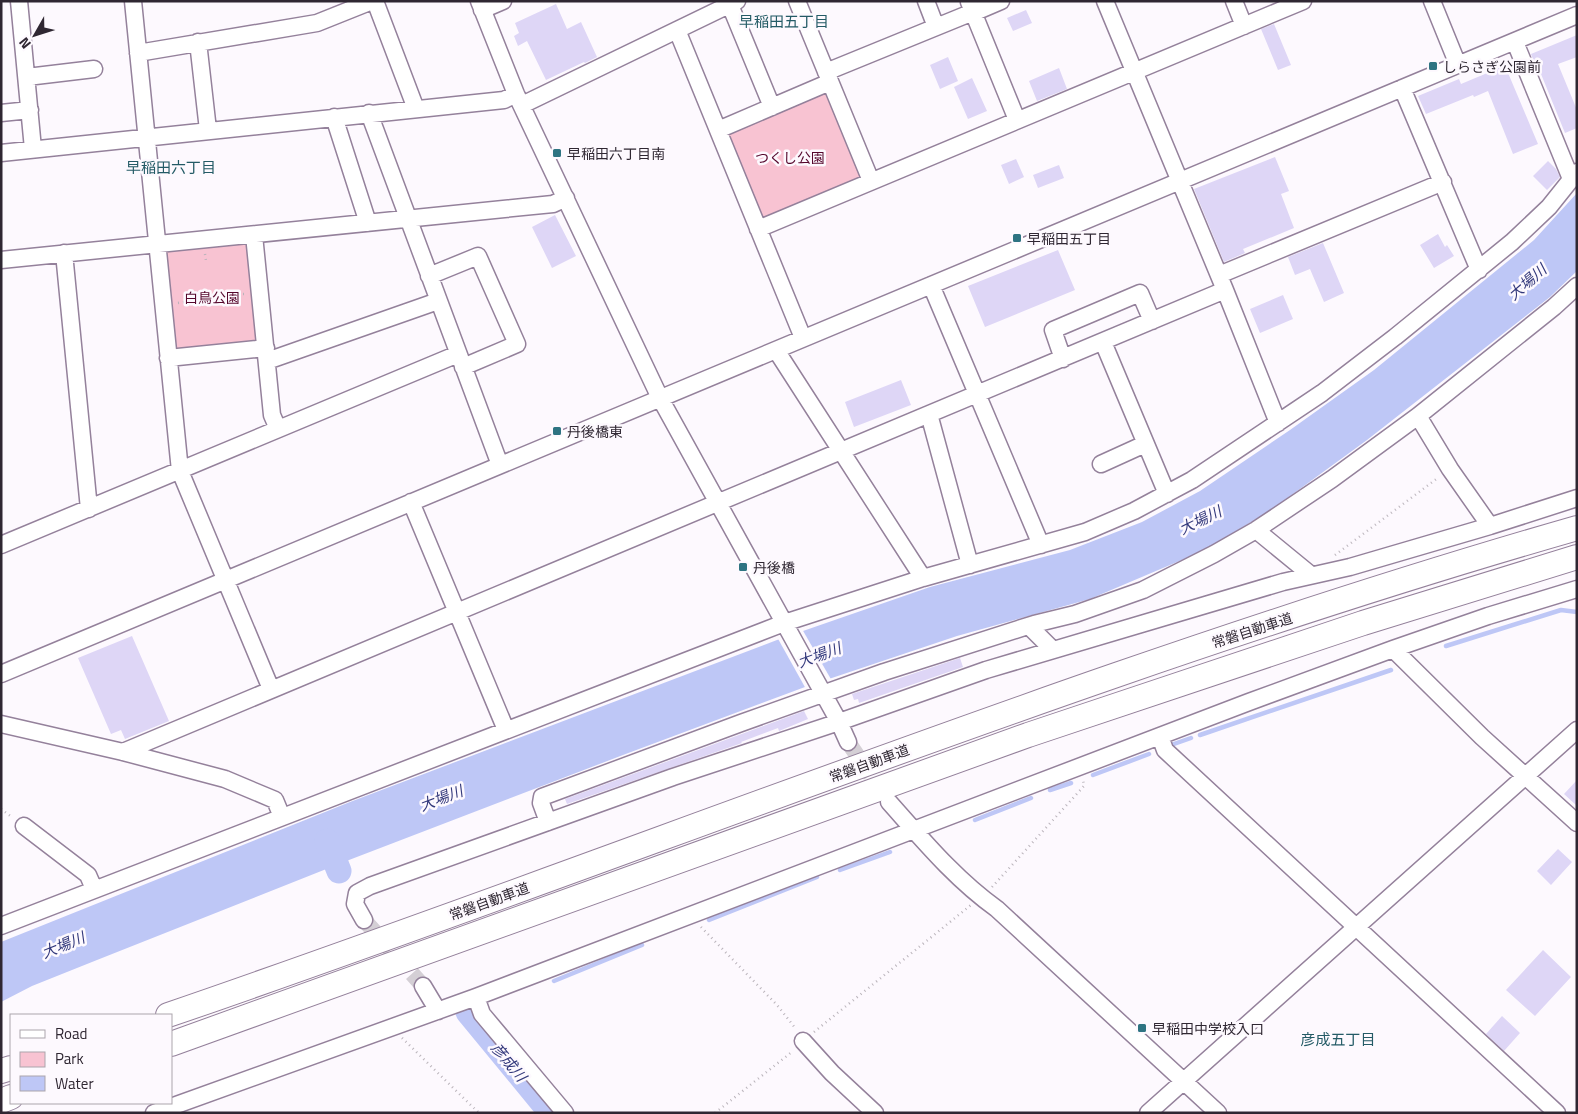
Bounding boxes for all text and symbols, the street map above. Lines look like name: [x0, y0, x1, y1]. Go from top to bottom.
north arrow: [10, 10, 60, 60]
district label: 早稲田五丁目: [739, 10, 829, 33]
text: N: [13, 33, 36, 54]
place label: しらさぎ公園前: [1443, 56, 1541, 77]
marker: しらさぎ公園前: [1427, 60, 1439, 72]
place label: 早稲田六丁目南: [567, 143, 665, 164]
marker: 早稲田六丁目南: [551, 147, 563, 159]
park label: つくし公園: [755, 147, 825, 168]
district label: 早稲田六丁目: [126, 156, 216, 179]
place label: 早稲田五丁目: [1027, 228, 1111, 249]
marker: 早稲田五丁目: [1011, 232, 1023, 244]
water label: 大場川: [1502, 257, 1553, 305]
park label: 白鳥公園: [184, 287, 240, 308]
place label: 丹後橋東: [567, 421, 623, 442]
marker: 丹後橋東: [551, 425, 563, 437]
water label: 大場川: [1175, 499, 1227, 540]
place label: 丹後橋: [753, 557, 795, 578]
marker: 丹後橋: [737, 561, 749, 573]
street label: 常磐自動車道: [1209, 607, 1295, 653]
water label: 大場川: [794, 636, 846, 674]
street label: 常磐自動車道: [826, 739, 912, 787]
water label: 大場川: [416, 778, 468, 817]
street label: 常磐自動車道: [446, 877, 532, 925]
water label: 大場川: [38, 925, 90, 964]
legend: [10, 1014, 172, 1104]
place label: 早稲田中学校入口: [1152, 1018, 1264, 1039]
text: Road: [55, 1022, 87, 1045]
marker: 早稲田中学校入口: [1136, 1022, 1148, 1034]
district label: 彦成五丁目: [1300, 1028, 1376, 1051]
water label: 彦成川: [486, 1037, 534, 1088]
text: Park: [55, 1047, 84, 1070]
text: Water: [55, 1072, 94, 1095]

